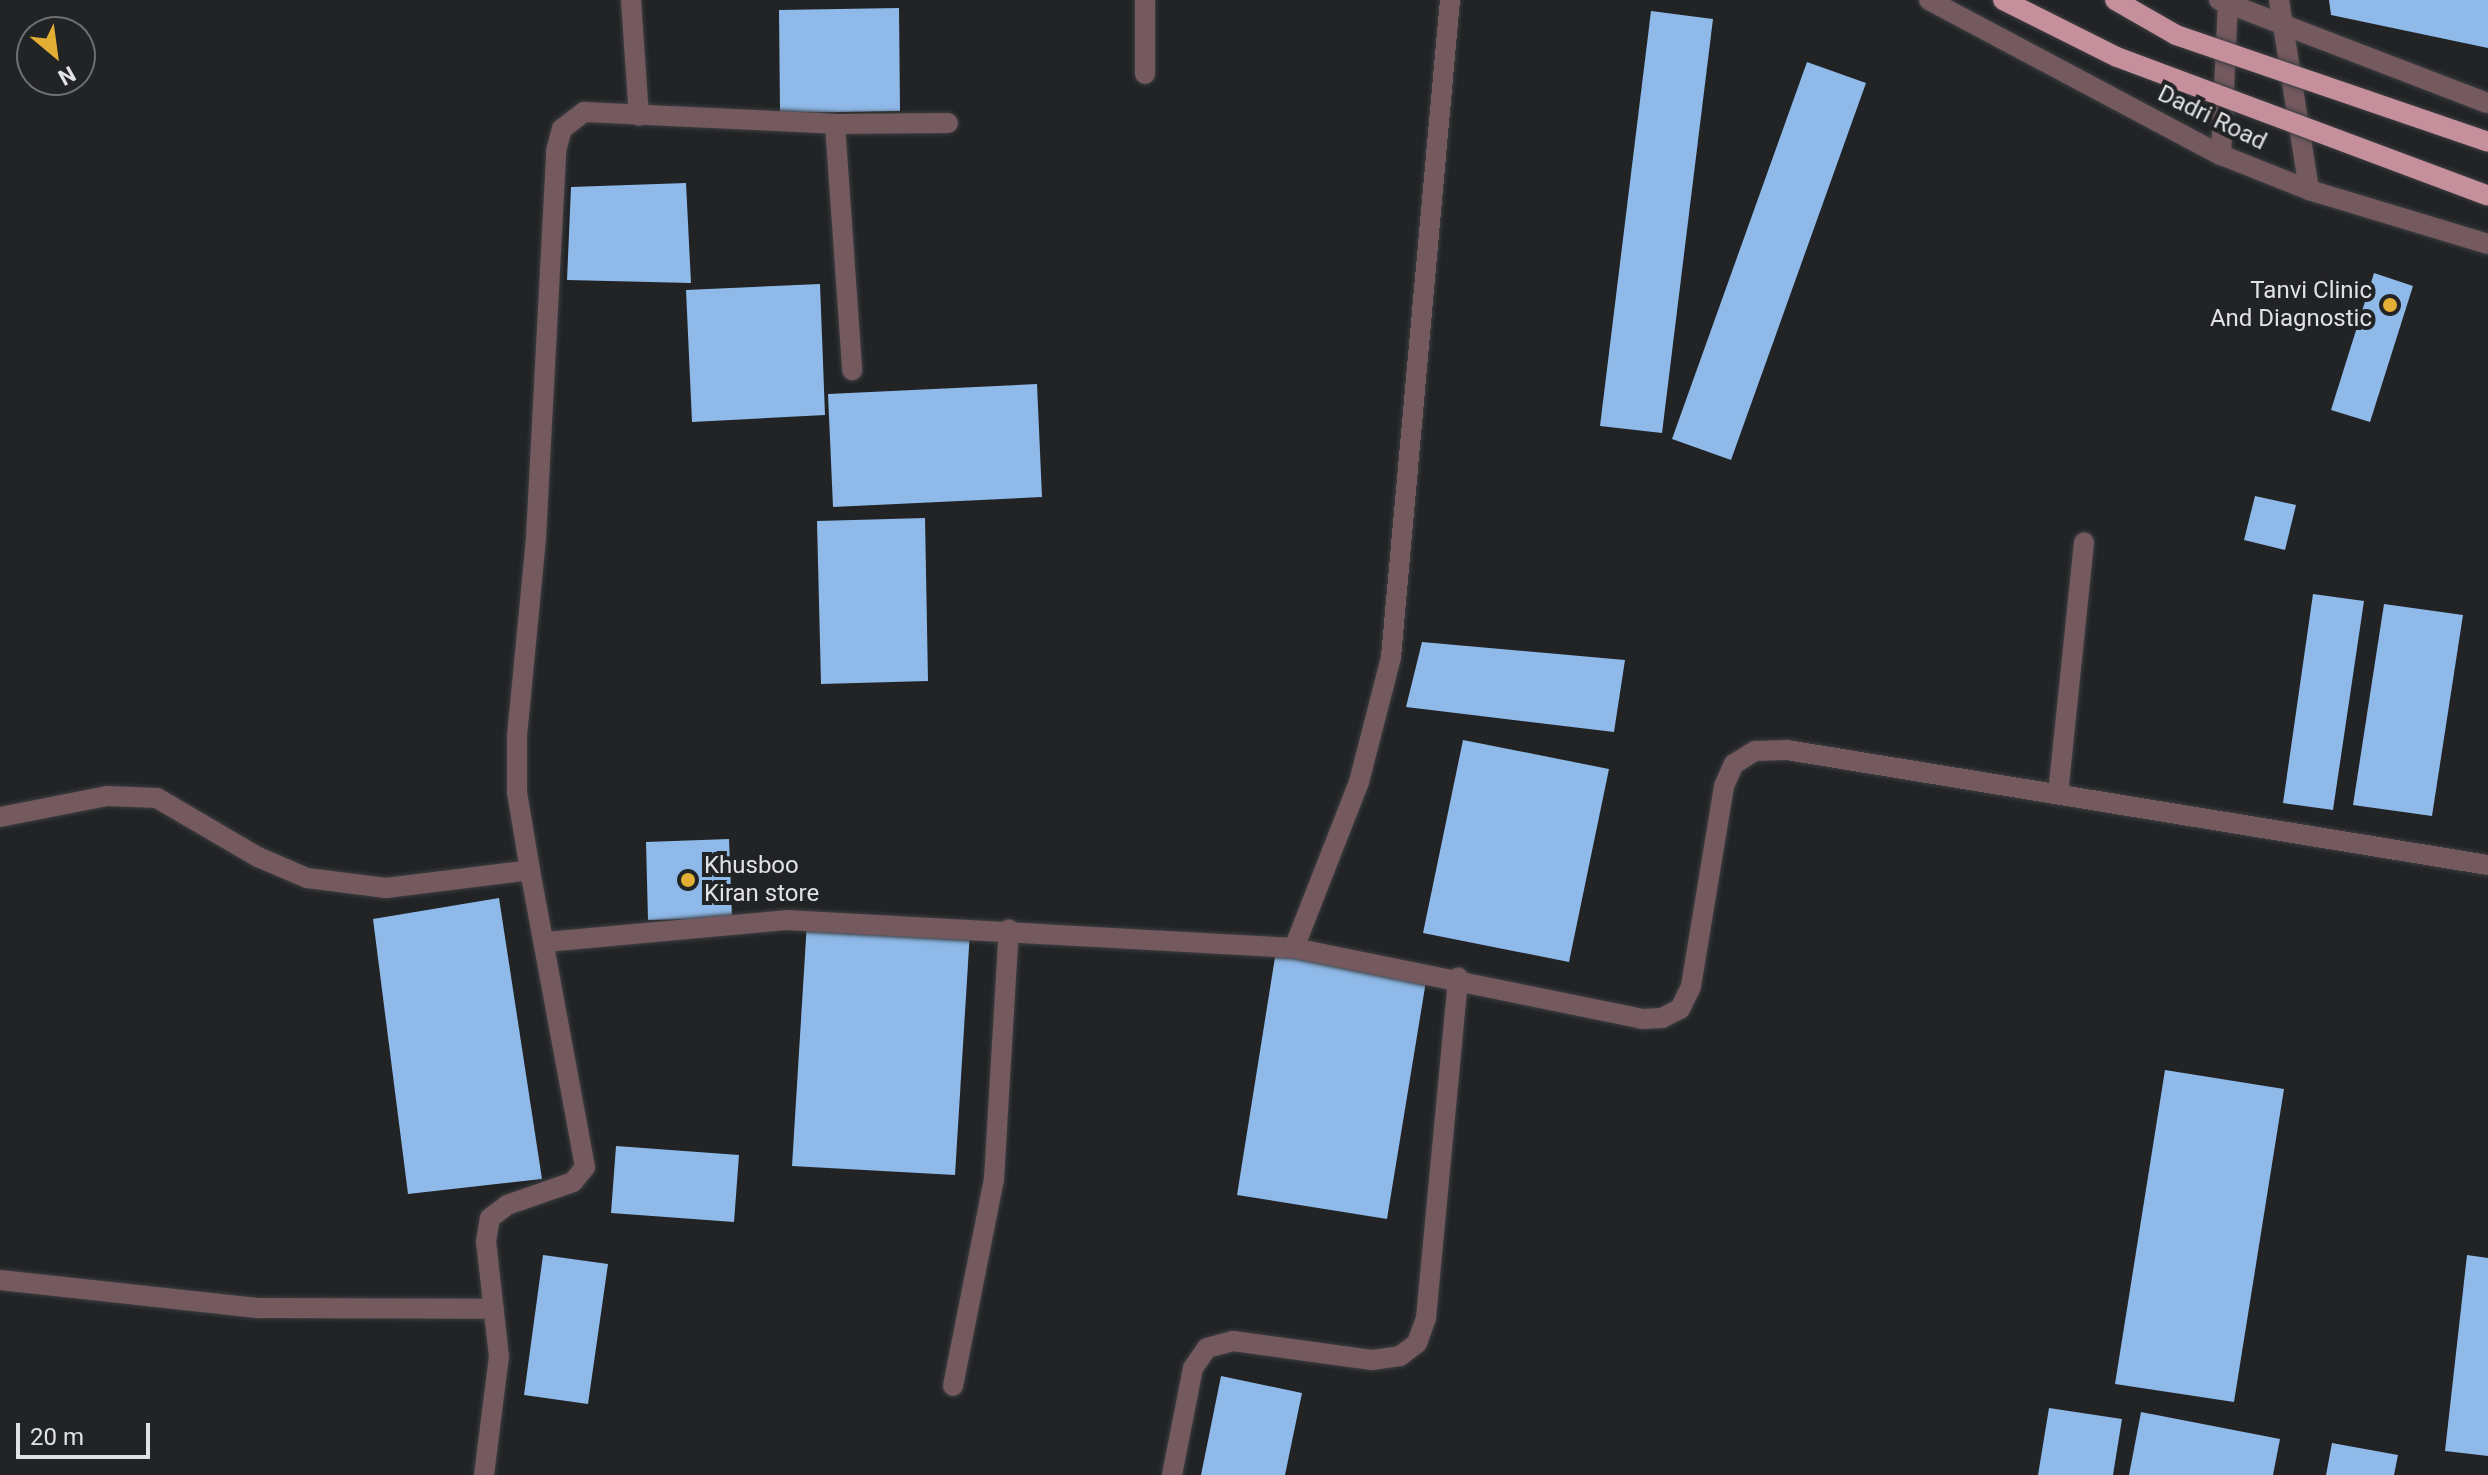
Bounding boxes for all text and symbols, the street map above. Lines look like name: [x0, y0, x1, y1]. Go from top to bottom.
north arrow: [16, 16, 96, 96]
text: N: [54, 61, 80, 90]
street label: Dadri Road: [2153, 79, 2271, 157]
place label: Tanvi Clinic And Diagnostic: [2210, 277, 2372, 333]
marker: Tanvi Clinic And Diagnostic: [2379, 294, 2401, 316]
place label: Khusboo Kiran store: [704, 852, 819, 908]
marker: Khusboo Kiran store: [679, 871, 697, 889]
scale bar: [20, 1407, 154, 1457]
text: 20 m: [30, 1423, 84, 1451]

